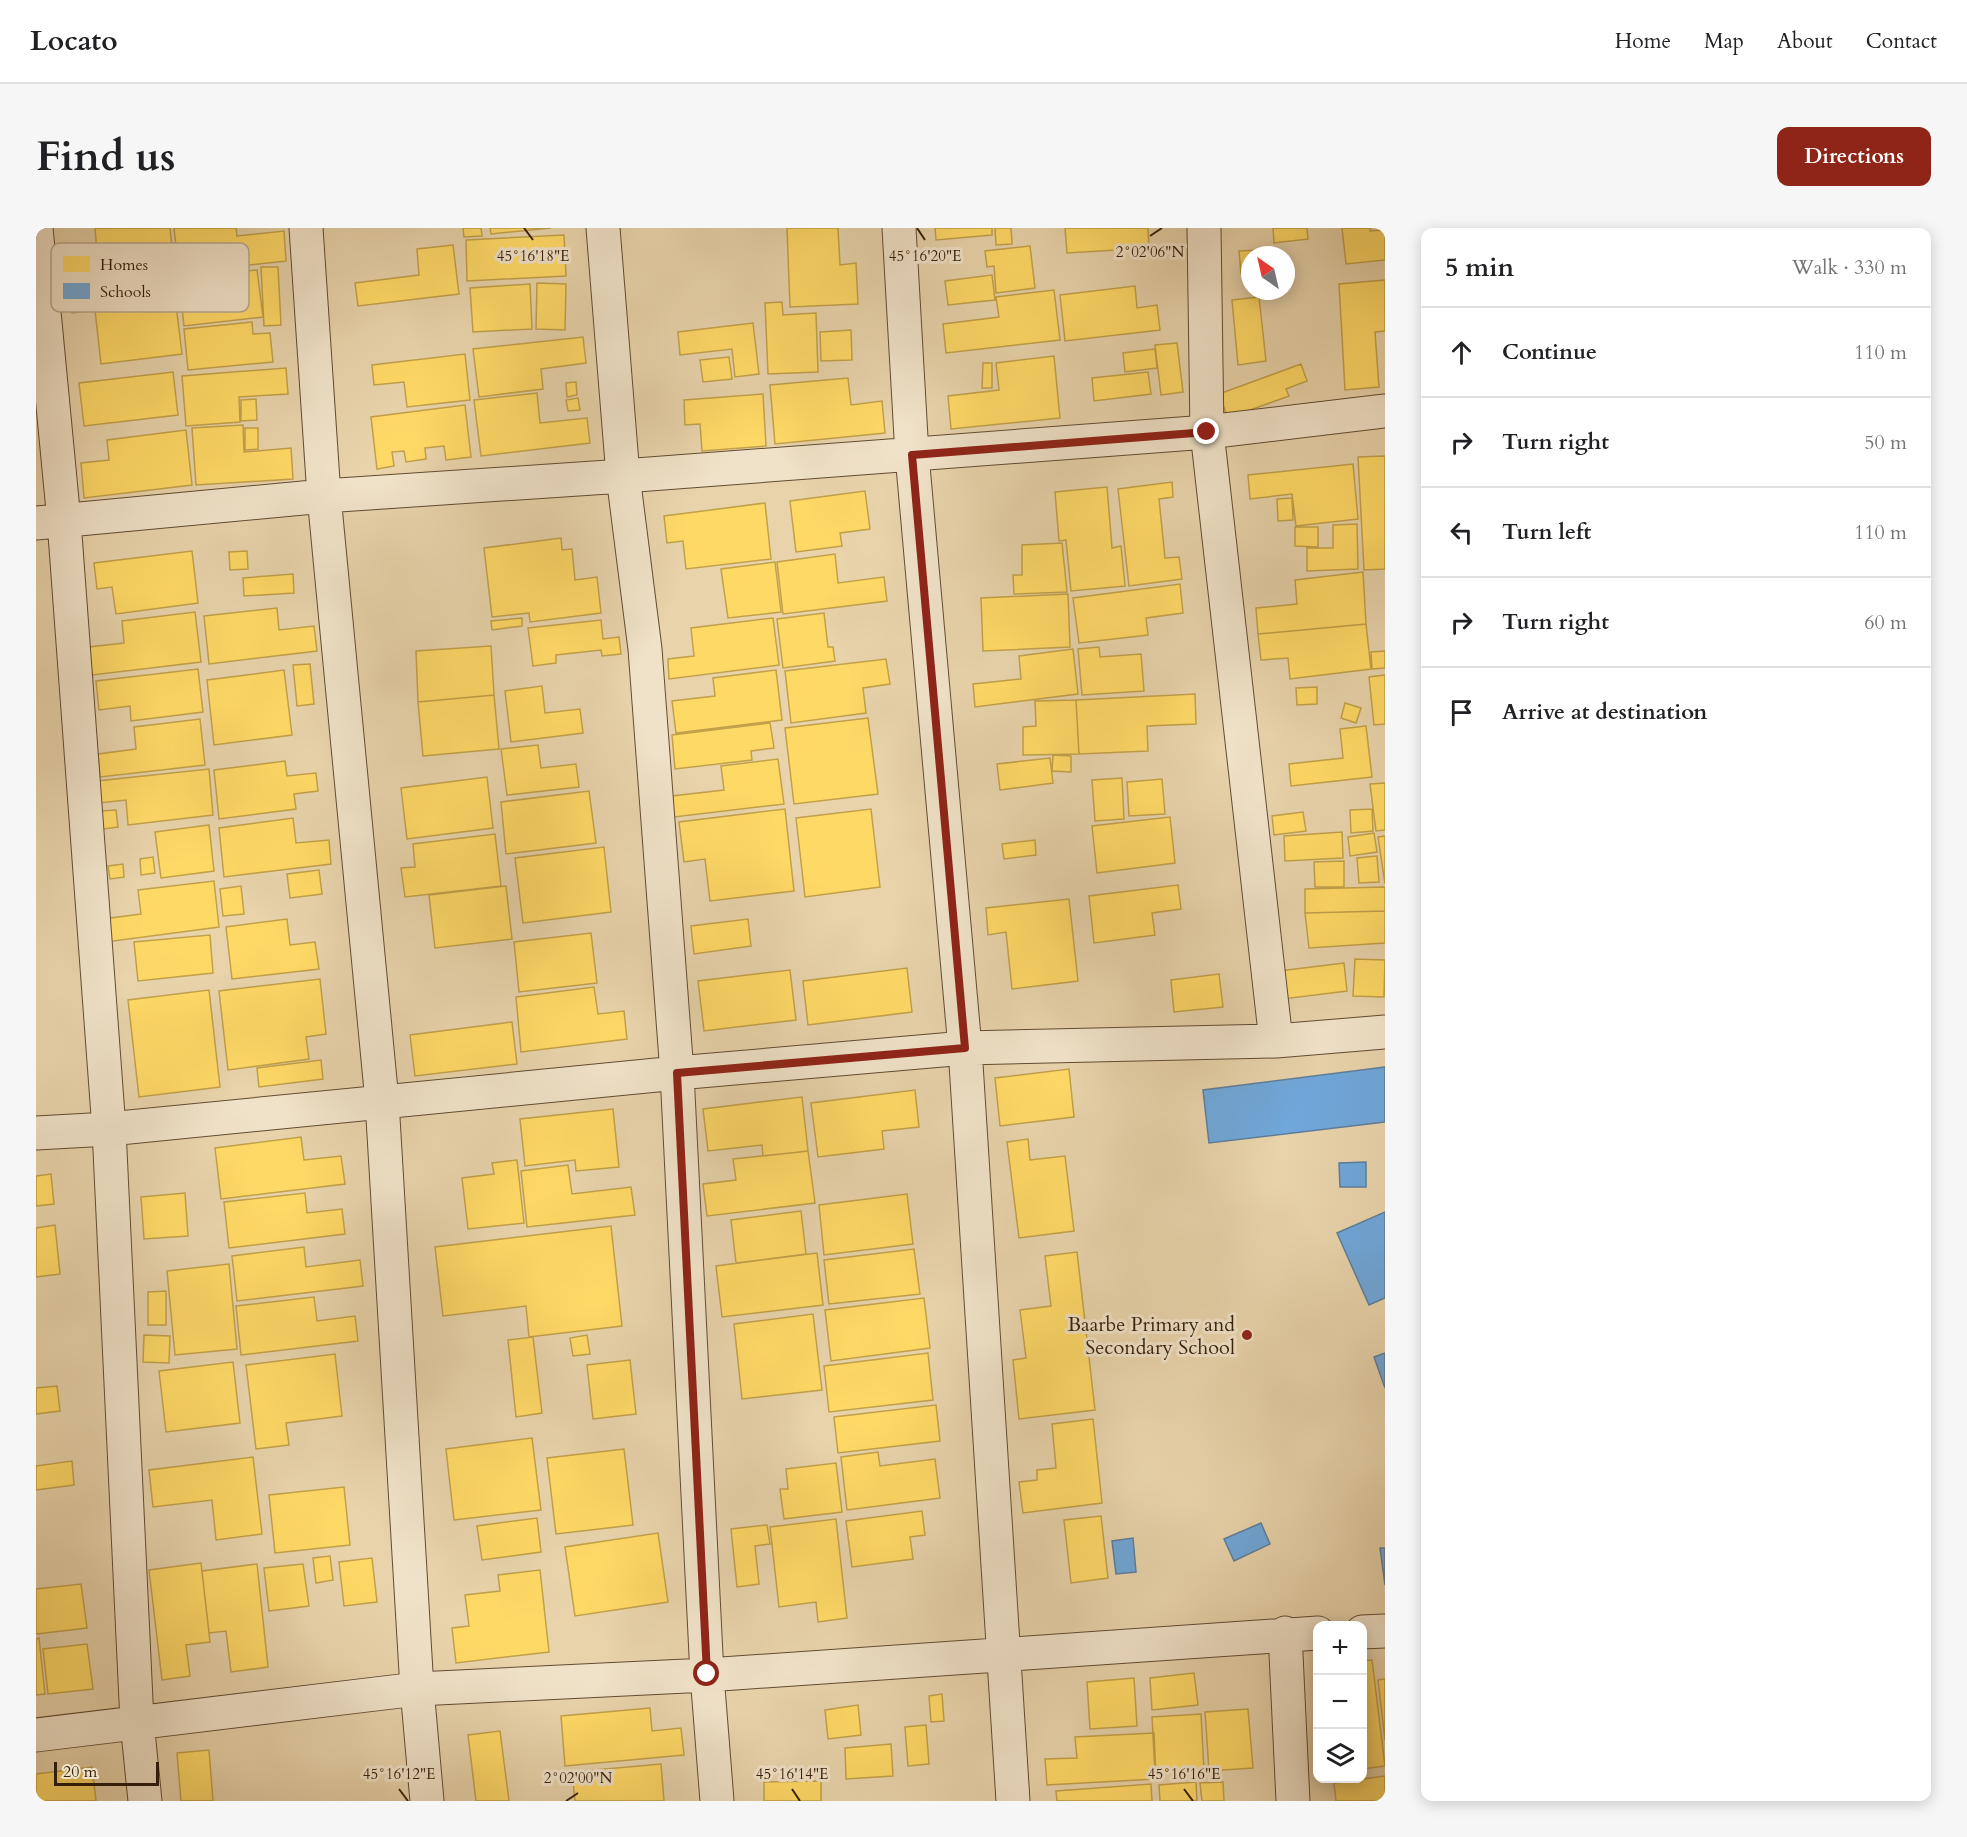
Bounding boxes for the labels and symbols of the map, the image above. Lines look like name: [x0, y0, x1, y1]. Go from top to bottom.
text: 2°02'06"N: [1116, 242, 1184, 262]
legend: [51, 243, 249, 312]
text: 45°16'18"E: [497, 246, 569, 266]
text: 45°16'20"E: [889, 246, 961, 266]
north arrow: [1241, 246, 1295, 300]
text: Homes: [100, 254, 148, 276]
text: Schools: [100, 281, 151, 303]
route end: [1193, 418, 1219, 444]
place label: Baarbe Primary and Secondary School: [1067, 1311, 1235, 1361]
marker: Baarbe Primary and Secondary School: [1240, 1328, 1254, 1342]
route start: [693, 1660, 719, 1686]
scale bar: [54, 1759, 159, 1786]
text: 45°16'12"E: [363, 1764, 435, 1784]
text: 45°16'14"E: [756, 1764, 828, 1784]
text: 45°16'16"E: [1148, 1764, 1220, 1784]
text: 2°02'00"N: [544, 1768, 612, 1788]

